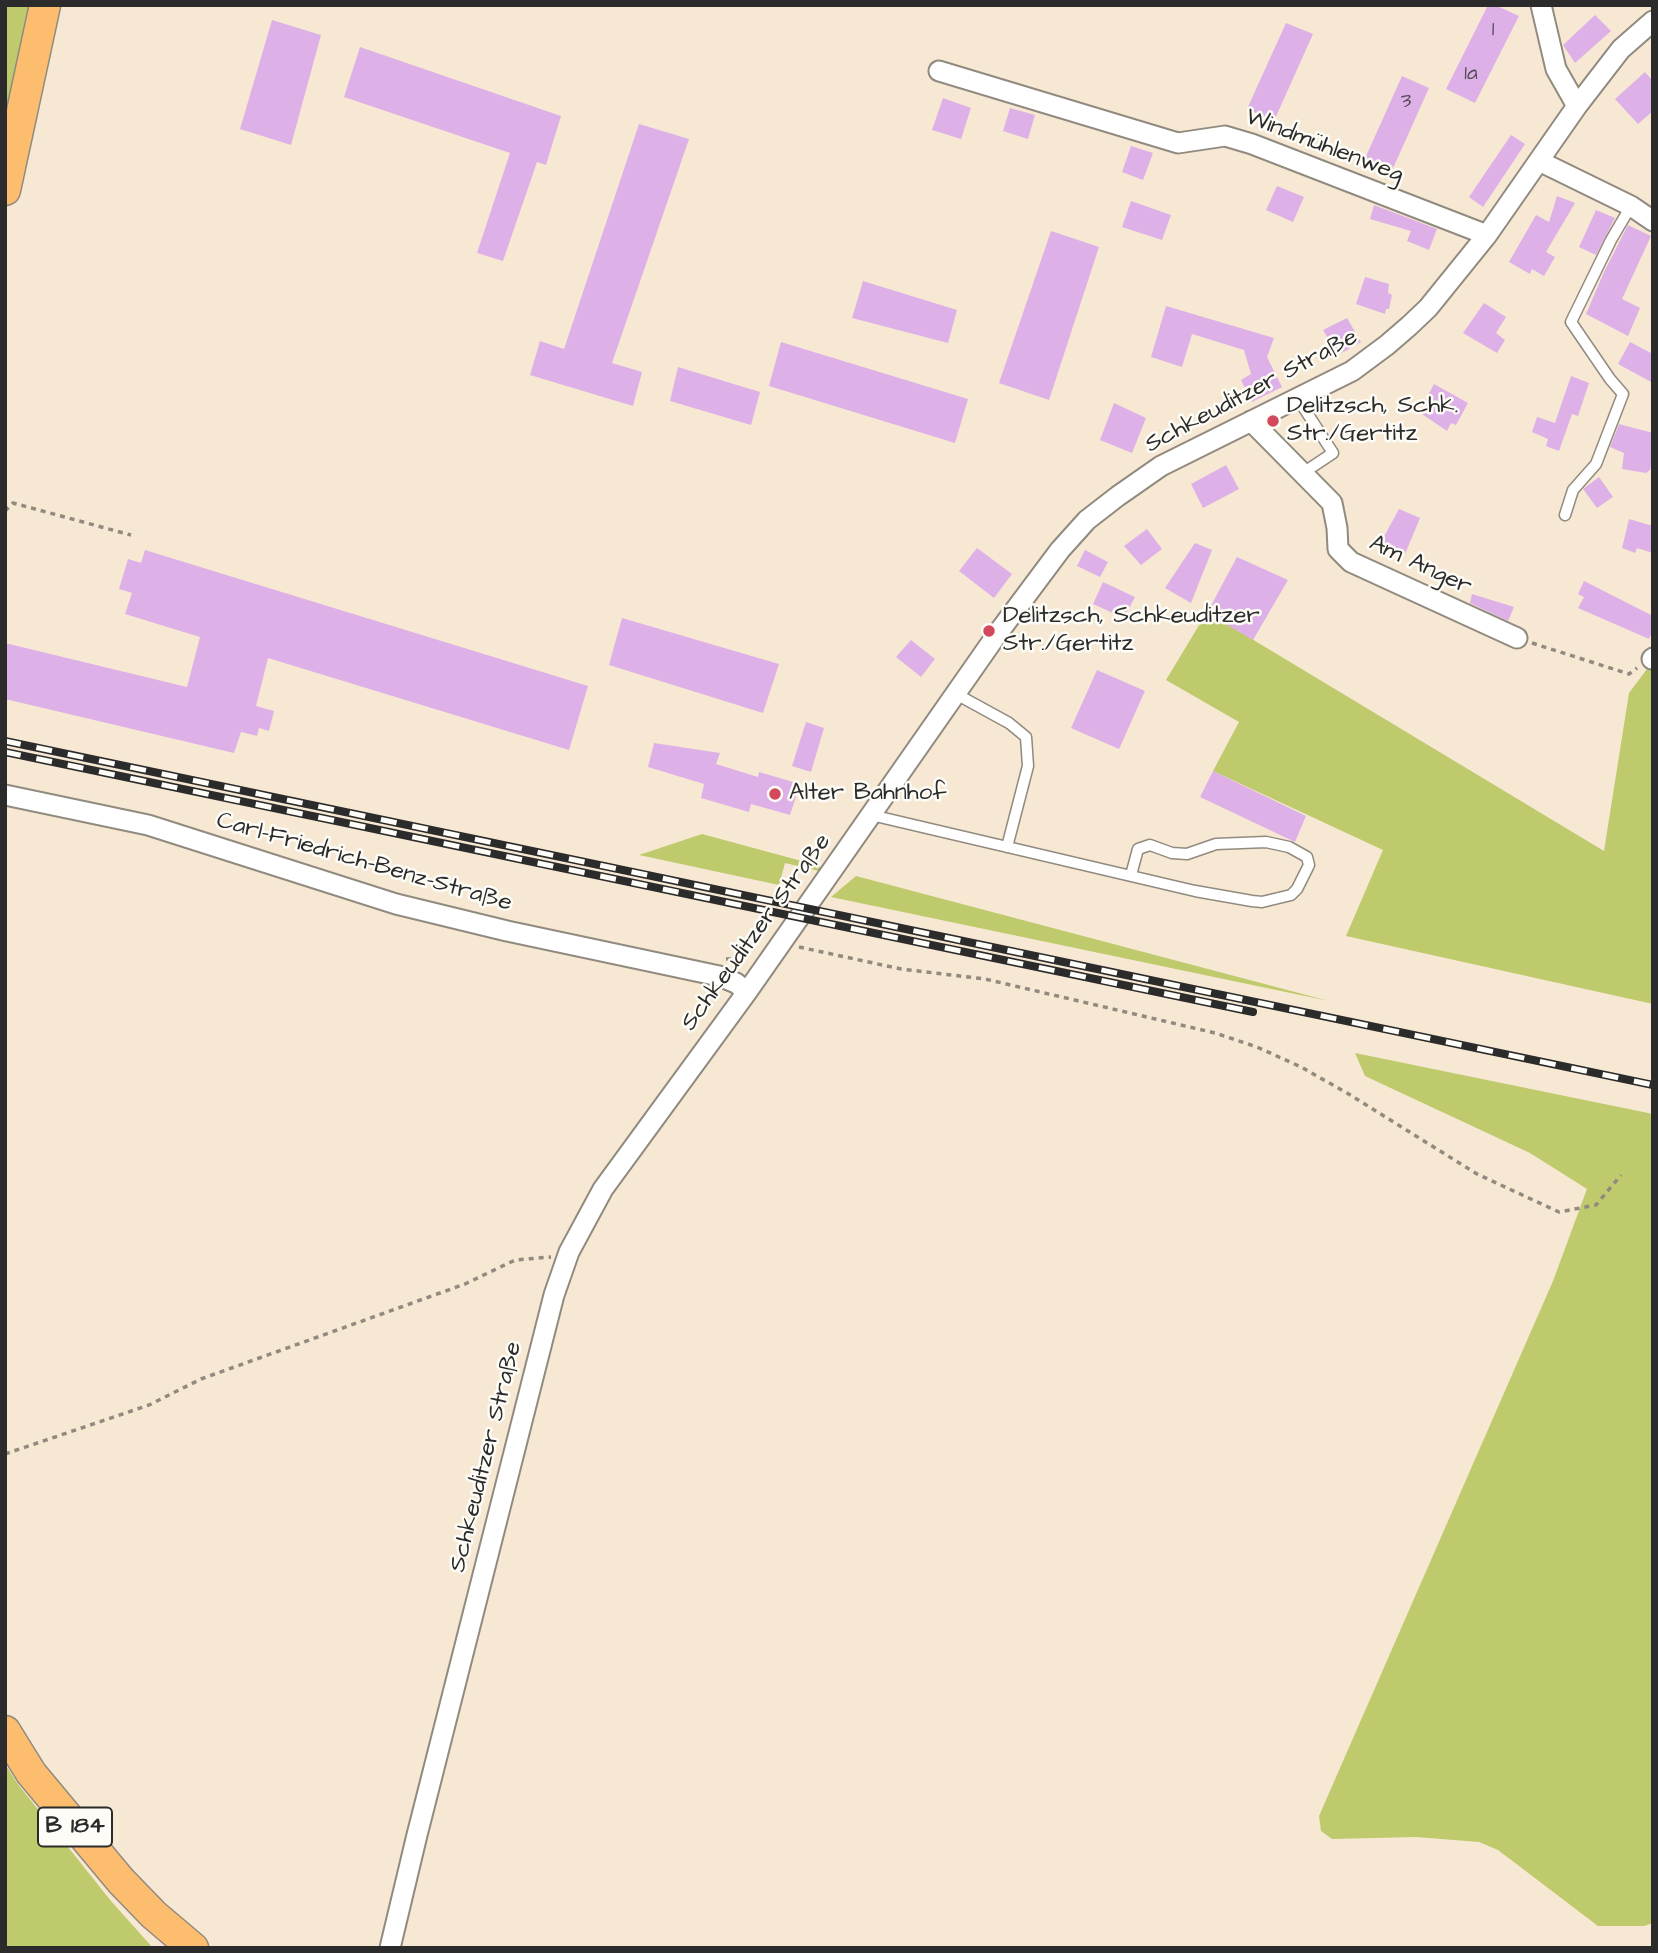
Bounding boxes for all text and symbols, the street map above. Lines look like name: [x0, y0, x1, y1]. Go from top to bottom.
house number: 1: [1492, 18, 1494, 44]
house number: 1a: [1464, 62, 1478, 88]
house number: 3: [1401, 90, 1411, 116]
street label: Windmühlenweg: [1241, 104, 1407, 190]
street label: Schkeuditzer Straße: [1141, 324, 1363, 460]
place label: Delitzsch, Schk. Str./Gertitz: [1287, 393, 1458, 449]
marker: Delitzsch, Schk. Str./Gertitz: [1265, 413, 1281, 429]
street label: Am Anger: [1364, 530, 1476, 602]
place label: Delitzsch, Schkeuditzer Str./Gertitz: [1003, 603, 1260, 659]
marker: Delitzsch, Schkeuditzer Str./Gertitz: [981, 623, 997, 639]
place label: Alter Bahnhof: [789, 780, 946, 808]
marker: Alter Bahnhof: [767, 786, 783, 802]
street label: Carl-Friedrich-Benz-Straße: [213, 807, 515, 919]
street label: Schkeuditzer Straße: [676, 829, 838, 1037]
street label: Schkeuditzer Straße: [444, 1339, 530, 1575]
road number: B 184: [38, 1808, 112, 1846]

